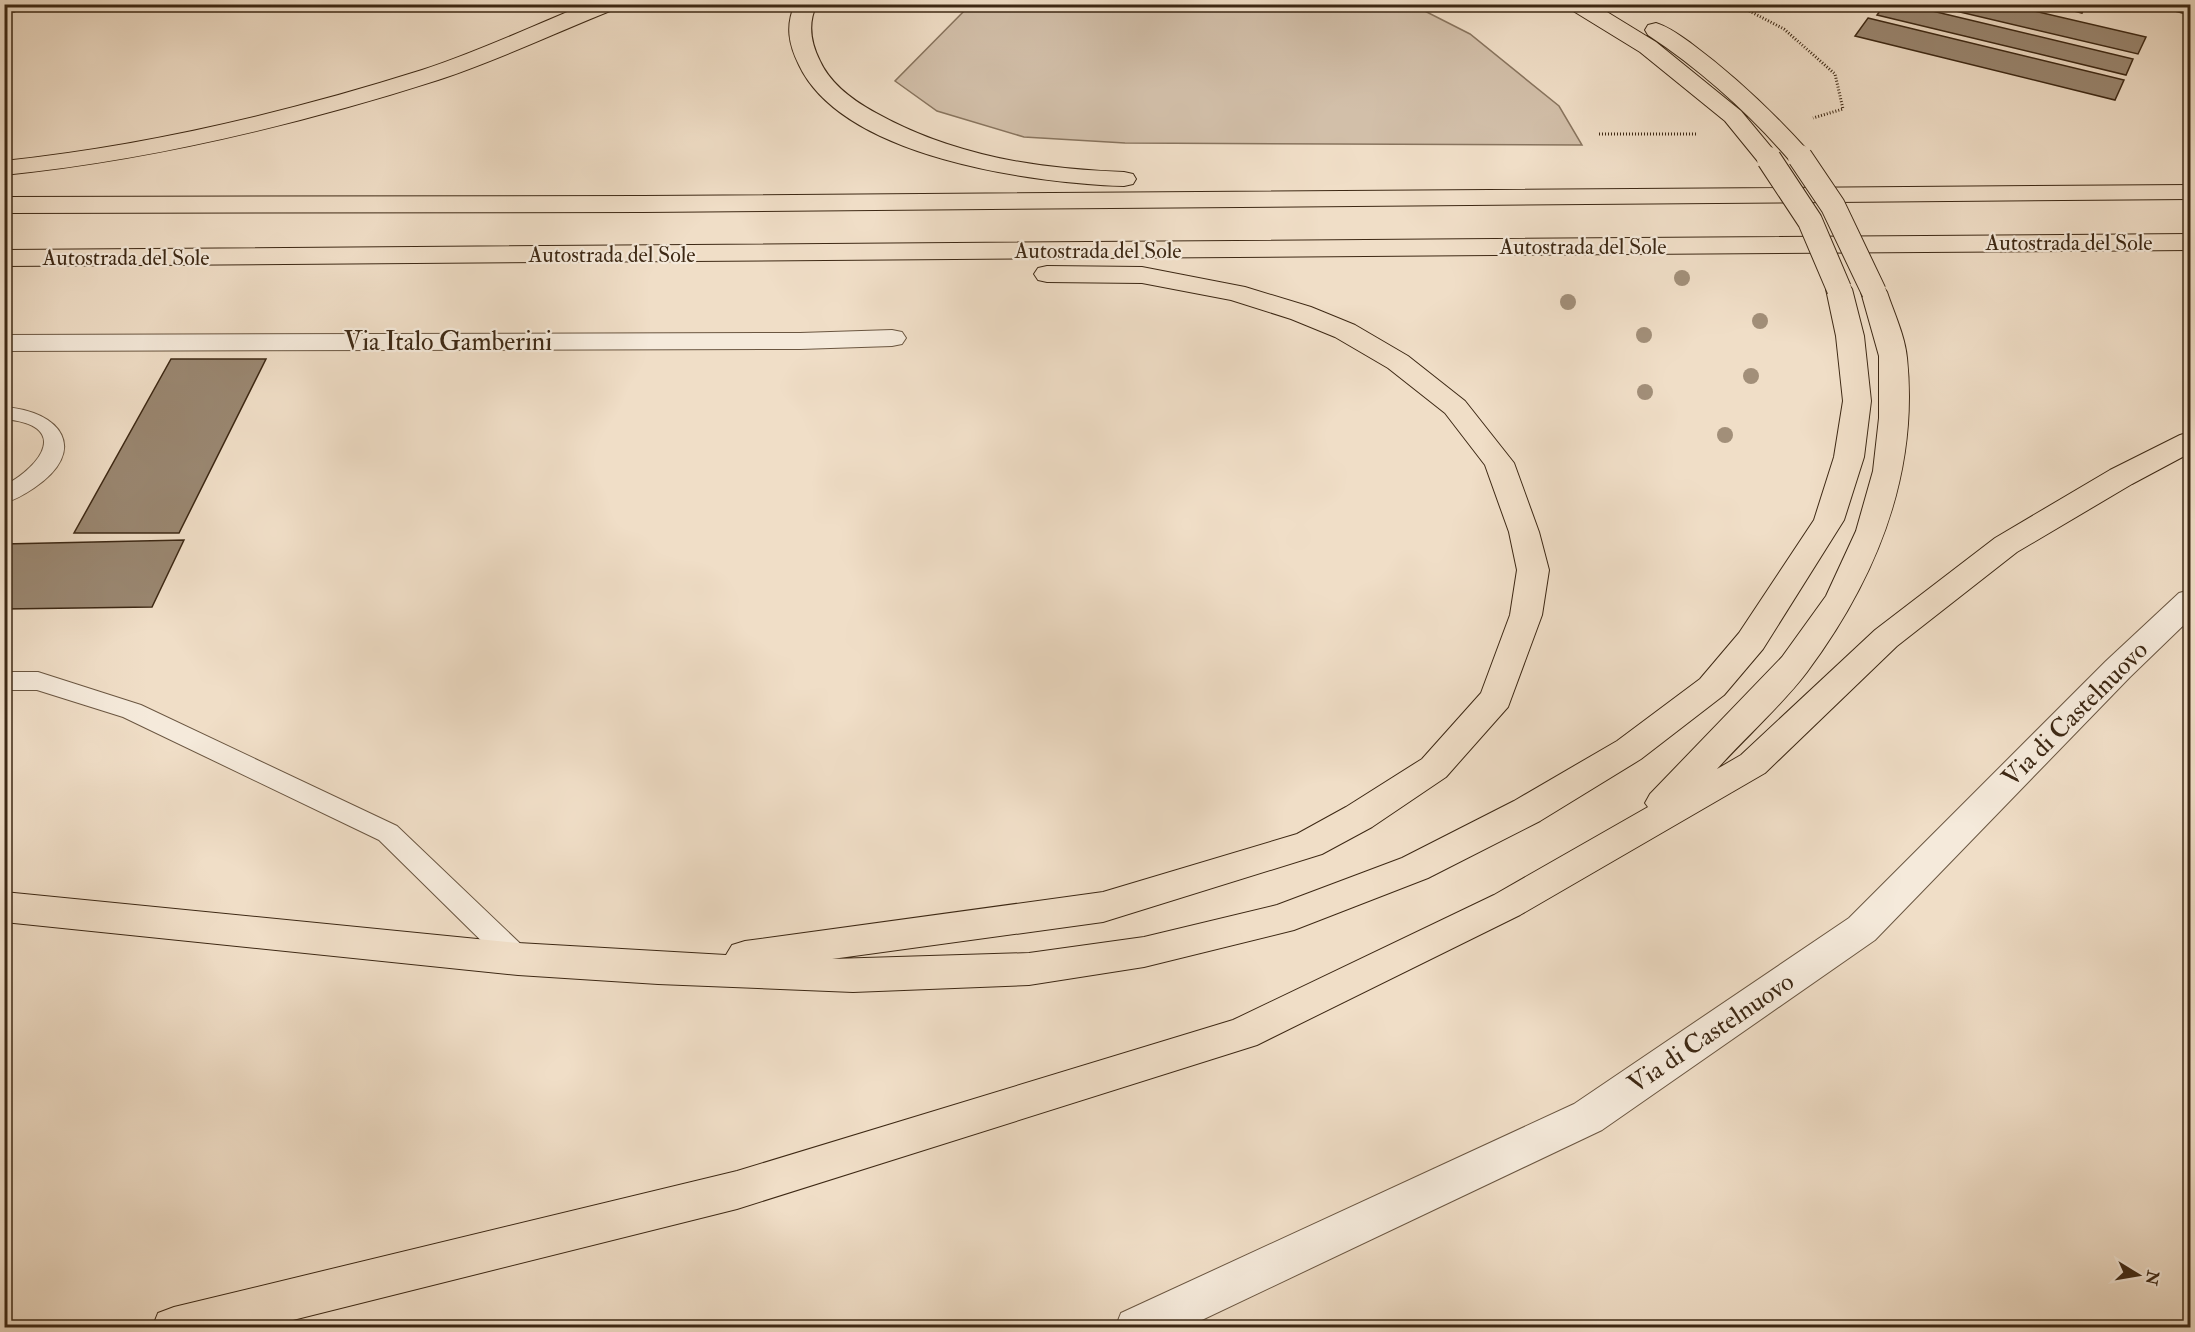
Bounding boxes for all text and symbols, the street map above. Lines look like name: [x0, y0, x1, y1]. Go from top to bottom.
street label: Autostrada del Sole: [1984, 229, 2153, 257]
street label: Autostrada del Sole: [1498, 233, 1667, 261]
street label: Autostrada del Sole: [1013, 237, 1182, 265]
street label: Autostrada del Sole: [527, 241, 696, 269]
street label: Autostrada del Sole: [41, 244, 210, 272]
street label: Via Italo Gamberini: [344, 326, 552, 358]
street label: Via di Castelnuovo: [1995, 634, 2155, 794]
street label: Via di Castelnuovo: [1622, 966, 1800, 1100]
north arrow: [2108, 1245, 2168, 1305]
text: N: [2140, 1268, 2163, 1287]

